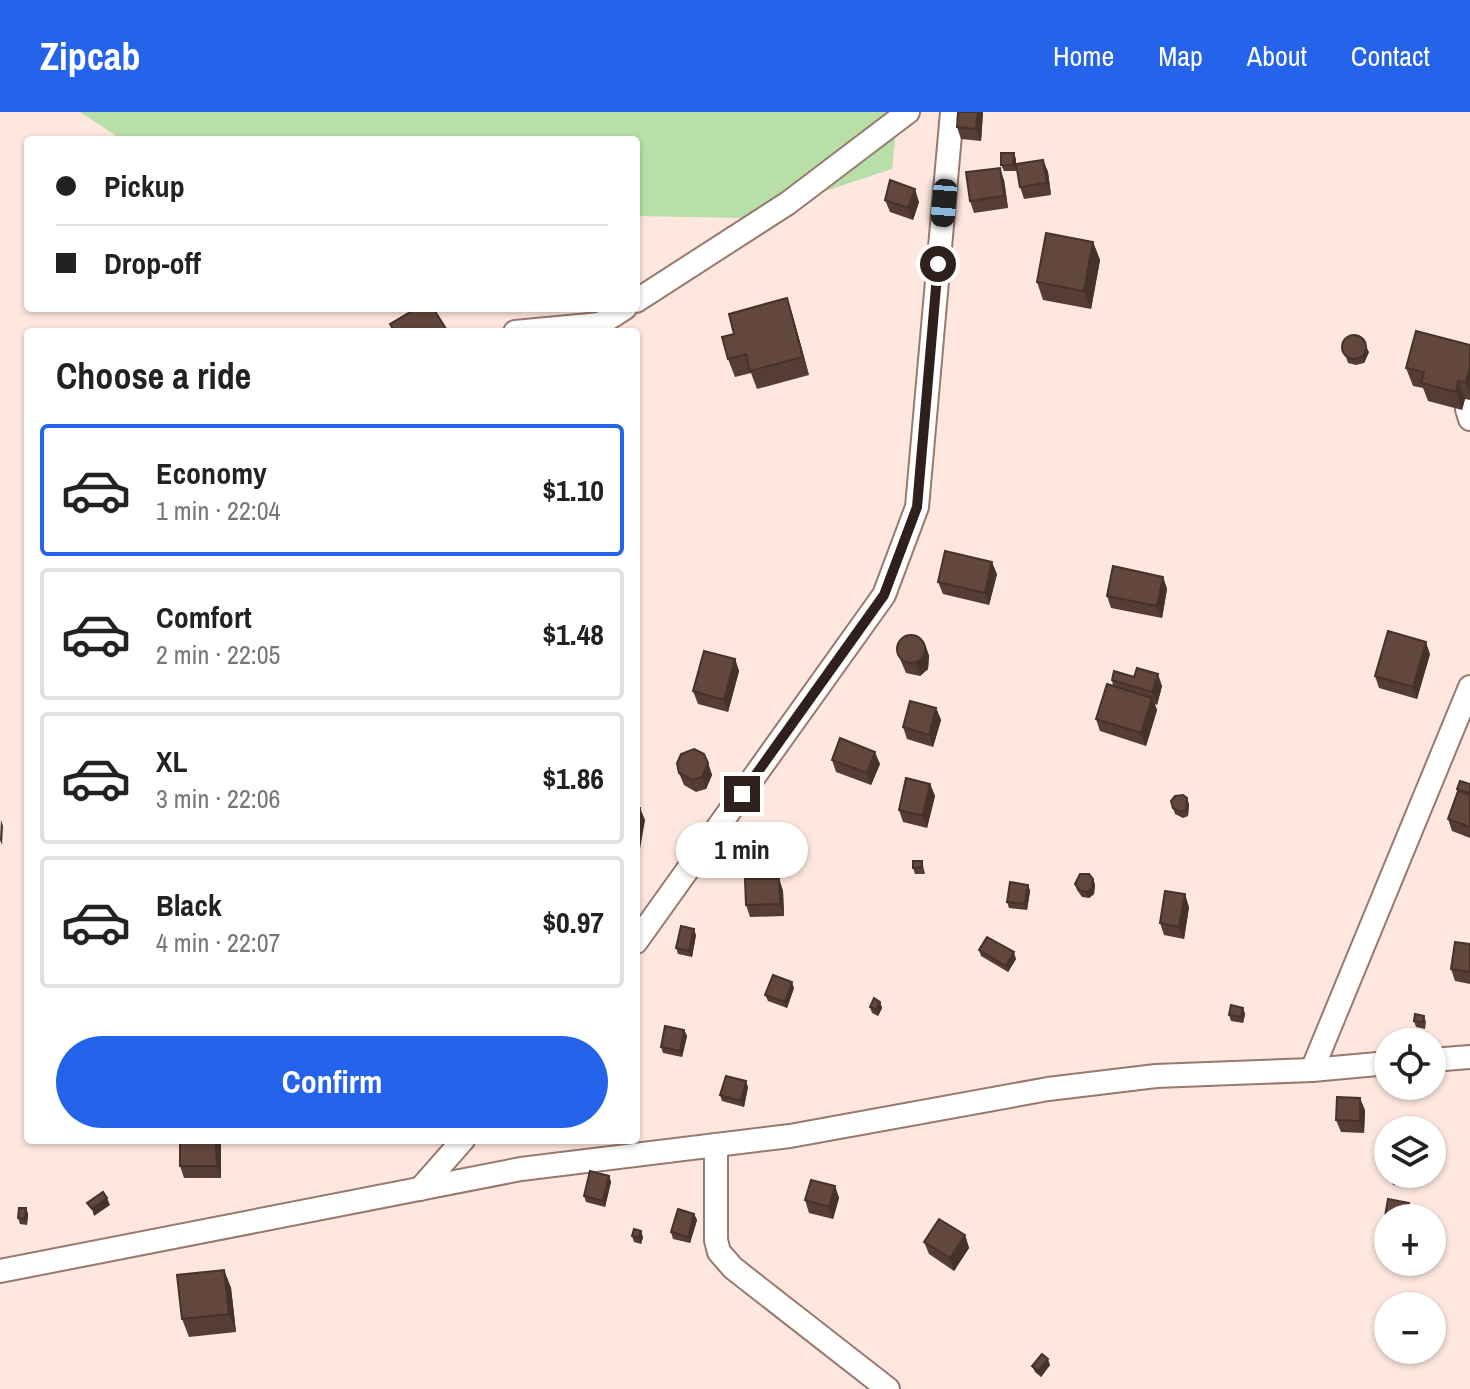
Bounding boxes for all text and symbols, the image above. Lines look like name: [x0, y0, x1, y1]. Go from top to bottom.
text: Zipcab: [40, 31, 140, 82]
text: Home: [1053, 37, 1114, 75]
text: Map: [1158, 37, 1203, 75]
text: About: [1247, 37, 1307, 75]
text: Contact: [1351, 37, 1430, 75]
text: Pickup: [104, 166, 185, 206]
car: [930, 178, 958, 228]
text: Drop-off: [104, 243, 201, 283]
route start: [920, 246, 956, 282]
text: Choose a ride: [56, 352, 251, 400]
text: Economy: [156, 453, 267, 493]
icon: car: [60, 454, 132, 526]
text: $1.10: [542, 470, 604, 510]
text: 1 min · 22:04: [156, 493, 280, 528]
text: Comfort: [156, 597, 252, 637]
icon: car: [60, 598, 132, 670]
text: $1.48: [542, 614, 604, 654]
text: 2 min · 22:05: [156, 637, 280, 672]
text: XL: [156, 741, 187, 781]
icon: car: [60, 742, 132, 814]
text: $1.86: [542, 758, 604, 798]
route end: [724, 776, 760, 812]
text: 3 min · 22:06: [156, 781, 280, 816]
callout: 1 min: [676, 822, 808, 878]
text: 1 min: [714, 832, 770, 867]
text: Black: [156, 885, 222, 925]
icon: car: [60, 886, 132, 958]
text: $0.97: [542, 902, 604, 942]
text: 4 min · 22:07: [156, 925, 280, 960]
map controls: [1374, 1028, 1446, 1364]
button: locate: [1374, 1028, 1446, 1100]
button: Confirm: [56, 1036, 608, 1128]
button: layers: [1374, 1116, 1446, 1188]
button: +: [1374, 1204, 1446, 1276]
button: −: [1374, 1292, 1446, 1364]

